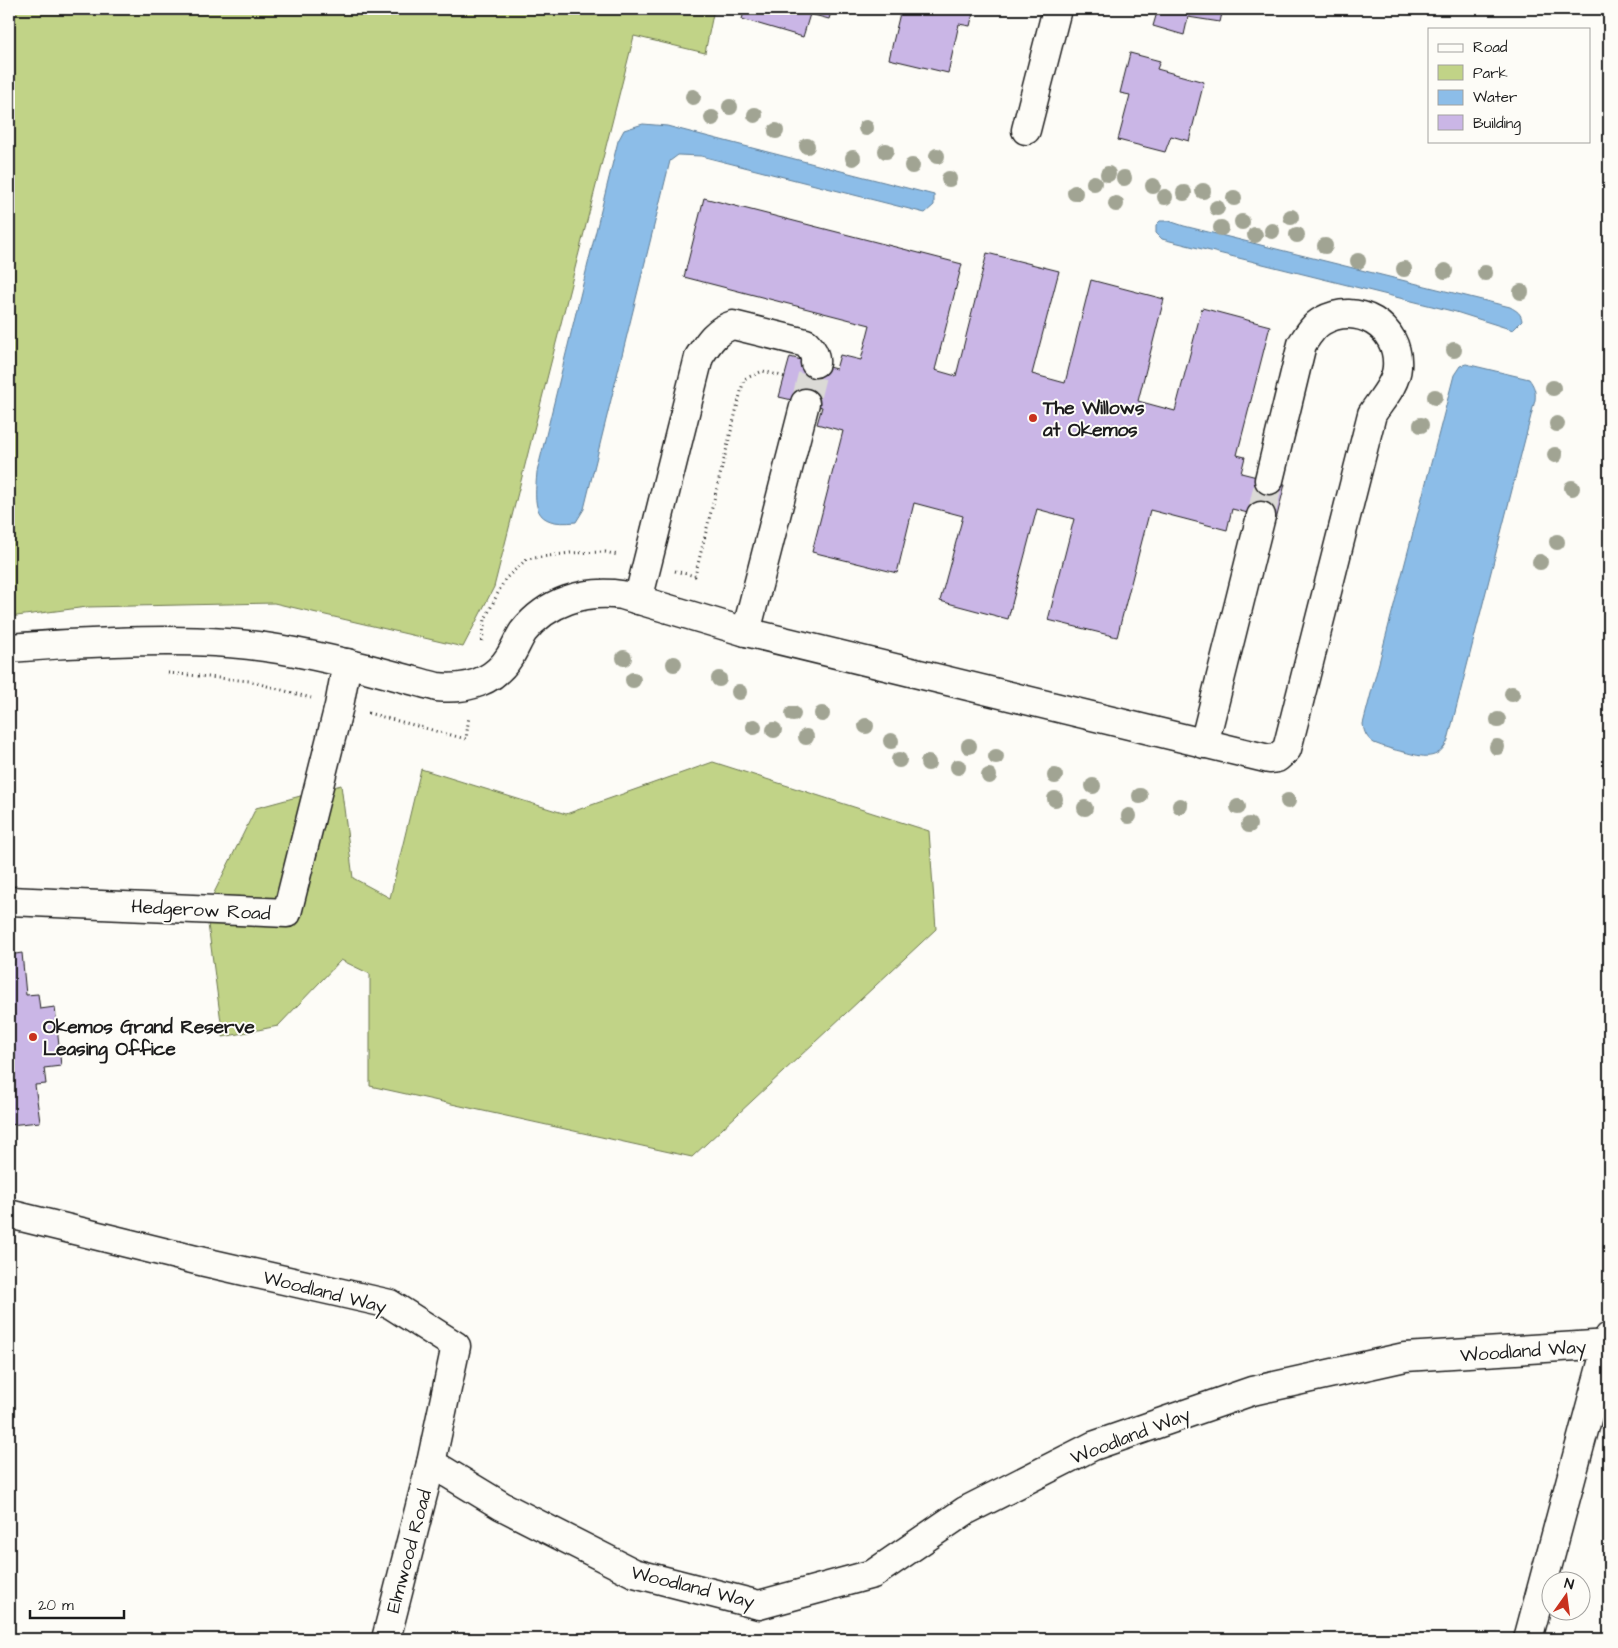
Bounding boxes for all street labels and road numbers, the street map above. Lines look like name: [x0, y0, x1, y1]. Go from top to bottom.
street label: Hedgerow Road: [131, 893, 271, 929]
street label: Woodland Way: [260, 1264, 390, 1322]
street label: Woodland Way: [1459, 1334, 1588, 1370]
street label: Woodland Way: [1067, 1401, 1195, 1473]
street label: Elmwood Road: [380, 1486, 439, 1616]
street label: Woodland Way: [628, 1559, 758, 1617]

